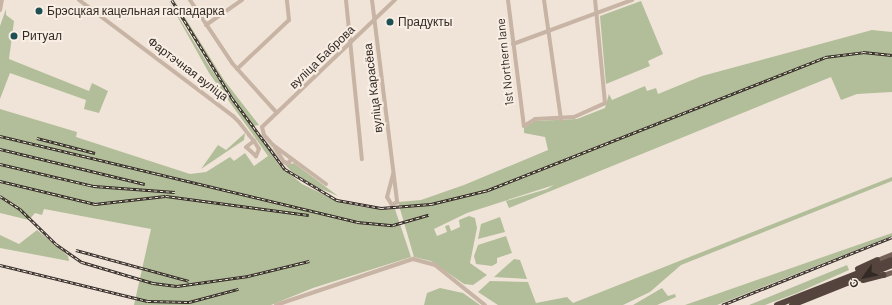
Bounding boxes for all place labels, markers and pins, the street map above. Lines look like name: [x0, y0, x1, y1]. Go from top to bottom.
place label: Брэсцкая кацельная гаспадарка: [47, 4, 225, 18]
marker: Брэсцкая кацельная гаспадарка: [34, 6, 44, 16]
place label: Прадукты: [398, 15, 452, 29]
marker: Прадукты: [385, 17, 395, 27]
place label: Ритуал: [22, 29, 62, 43]
marker: Ритуал: [9, 31, 19, 41]

